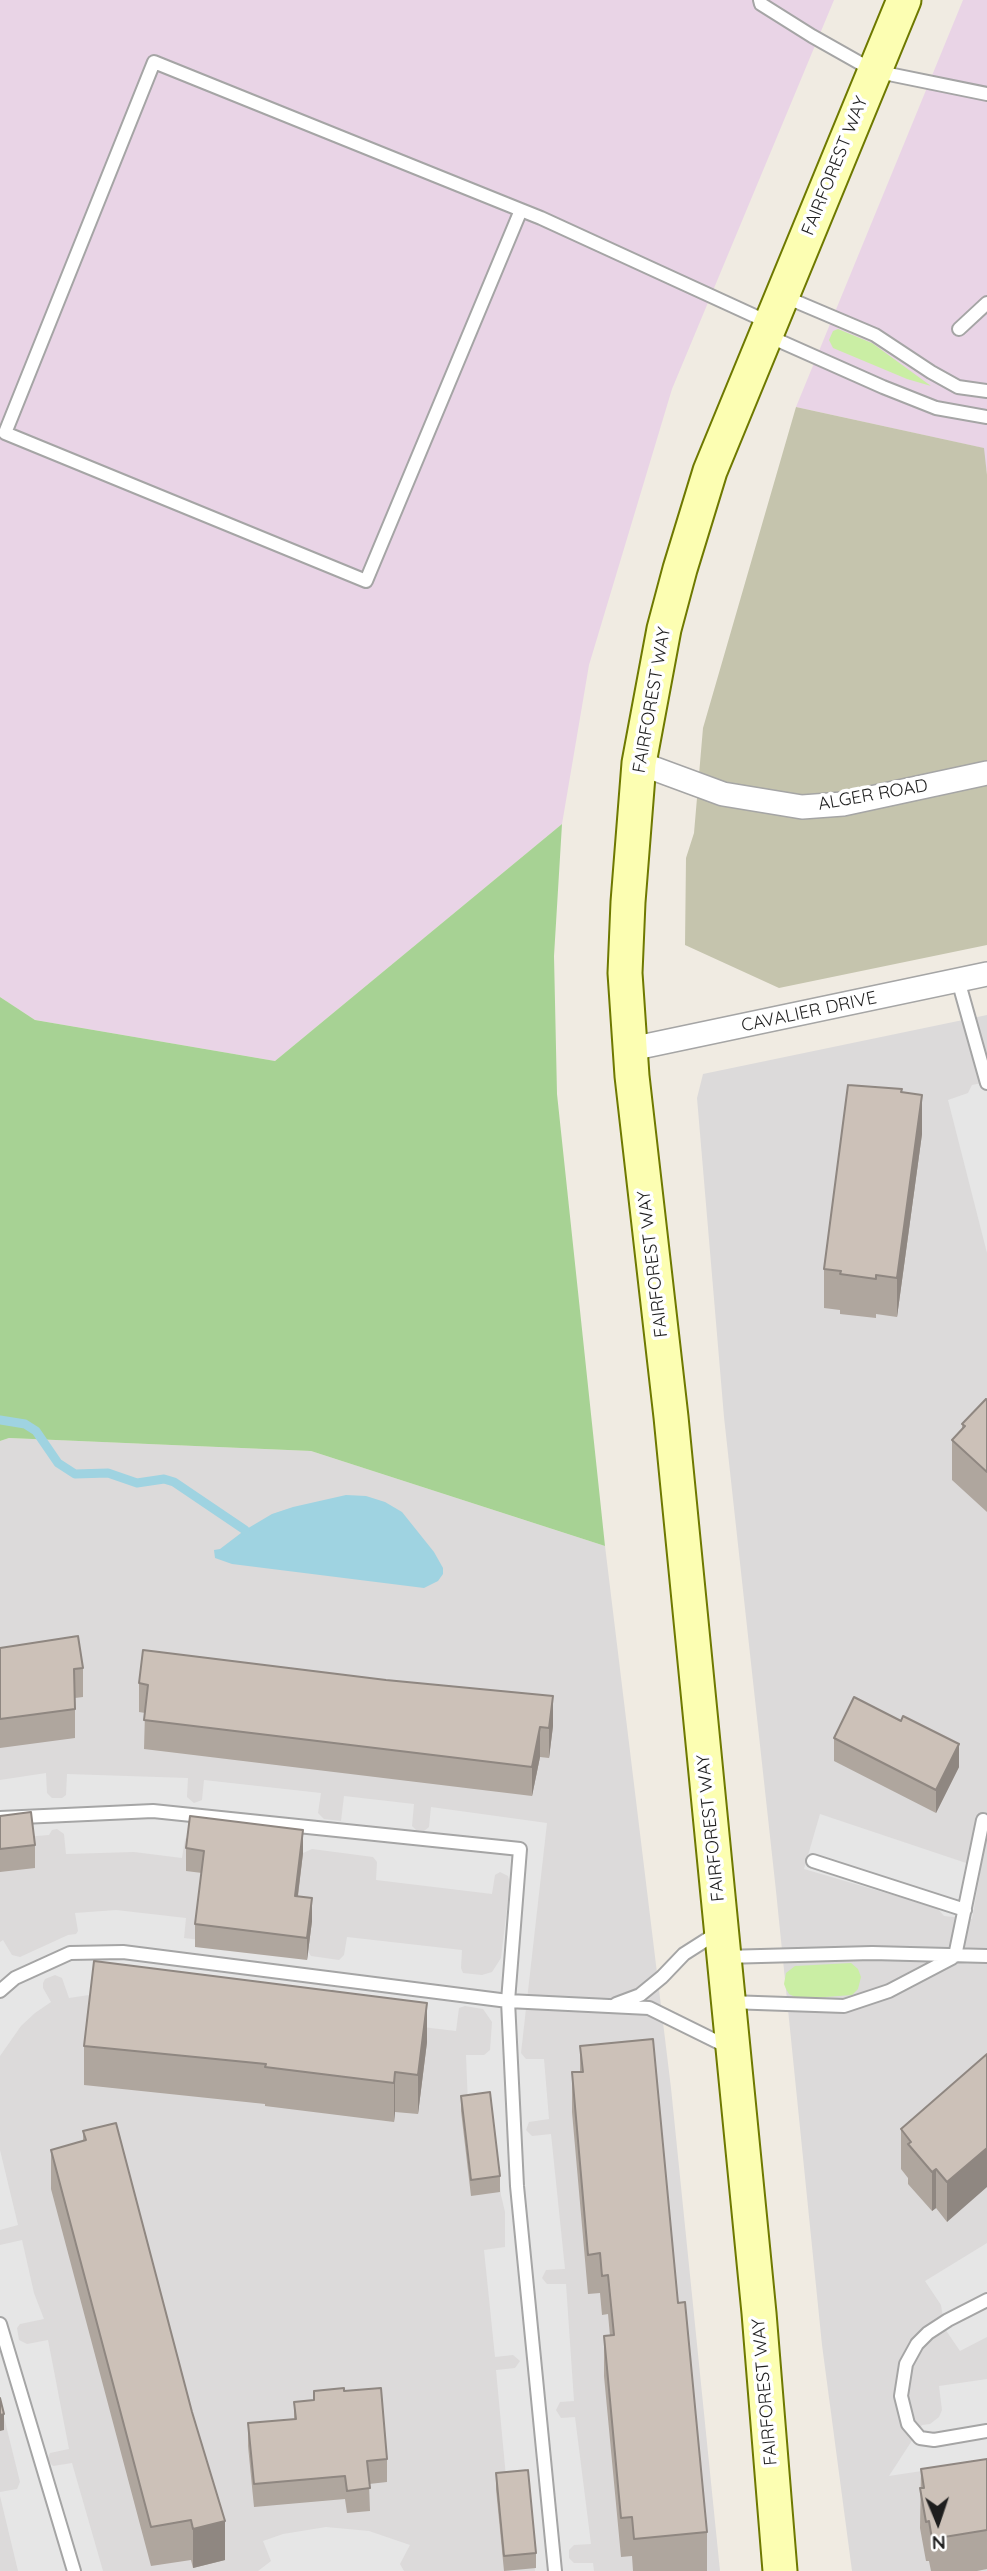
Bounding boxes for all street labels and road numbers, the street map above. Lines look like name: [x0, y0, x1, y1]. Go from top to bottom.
street label: FAIRFOREST WAY: [797, 93, 873, 239]
street label: FAIRFOREST WAY: [629, 625, 675, 775]
street label: ALGER ROAD: [817, 775, 929, 815]
street label: CAVALIER DRIVE: [739, 987, 879, 1037]
street label: FAIRFOREST WAY: [633, 1189, 673, 1339]
street label: FAIRFOREST WAY: [693, 1753, 729, 1903]
street label: FAIRFOREST WAY: [748, 2317, 782, 2467]

